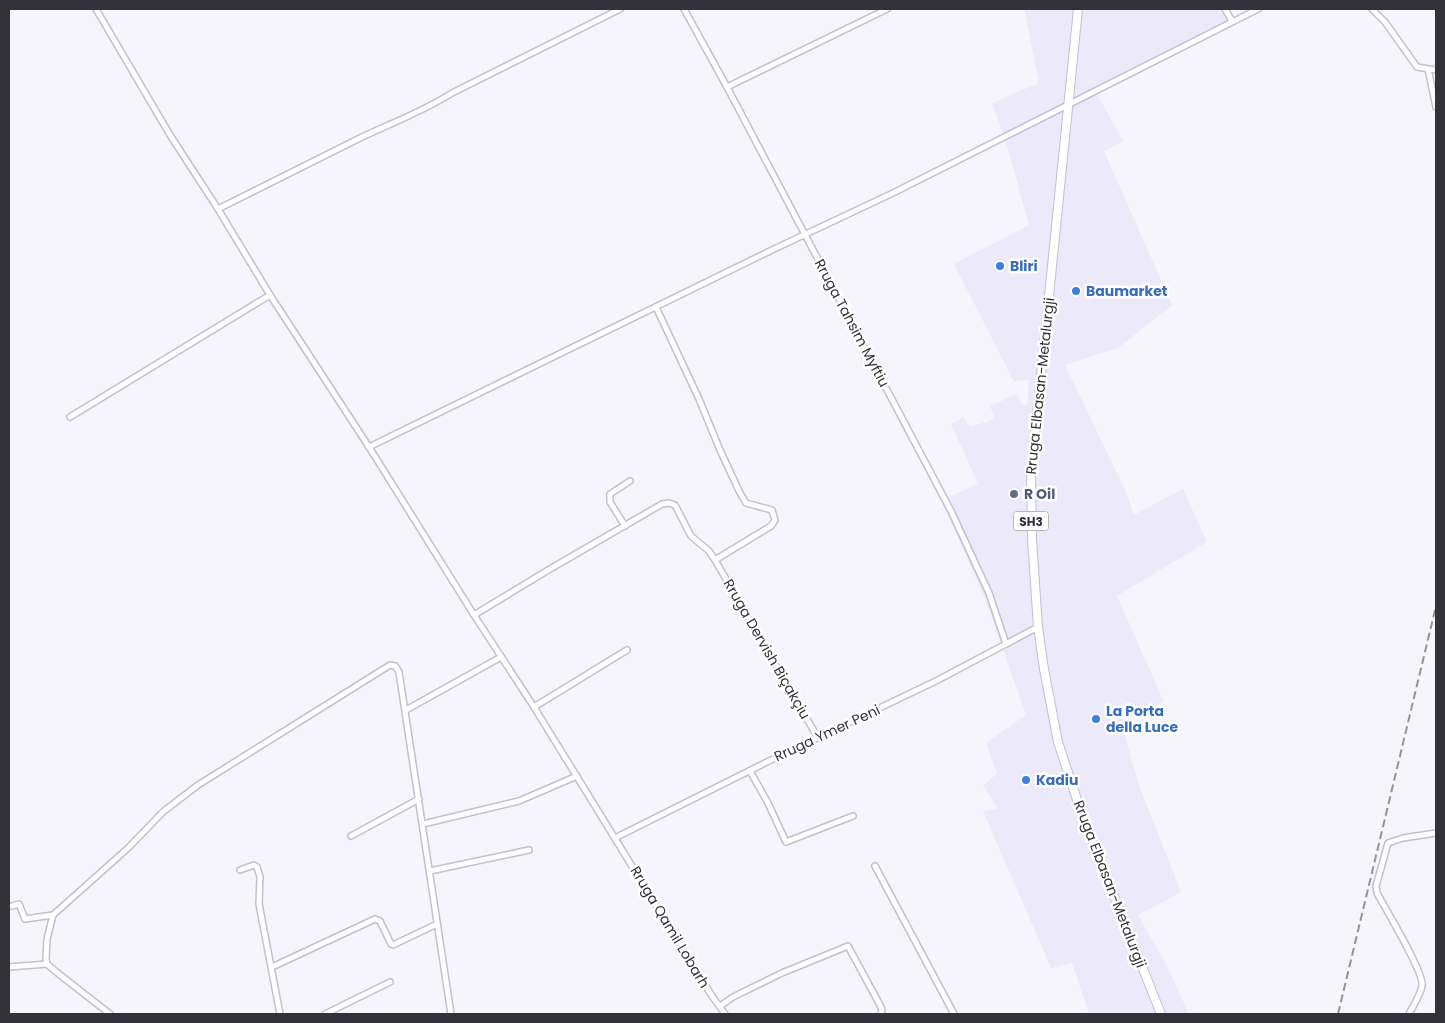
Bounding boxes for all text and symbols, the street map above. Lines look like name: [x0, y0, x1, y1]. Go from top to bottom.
street label: Rruga Tahsim Myftiu: [810, 255, 894, 391]
place label: Bliri: [1010, 256, 1038, 276]
marker: Bliri: [994, 260, 1006, 272]
place label: Baumarket: [1086, 281, 1168, 301]
marker: Baumarket: [1070, 285, 1082, 297]
street label: Rruga Elbasan-Metalurgji: [1021, 297, 1059, 475]
place label: R Oil: [1024, 484, 1055, 504]
marker: R Oil: [1008, 488, 1020, 500]
road number: SH3: [1014, 512, 1048, 530]
street label: Rruga Dervish Biçakçiu: [719, 575, 815, 723]
street label: Rruga Ymer Peni: [771, 700, 883, 766]
place label: La Porta della Luce: [1106, 701, 1178, 737]
marker: La Porta della Luce: [1090, 713, 1102, 725]
place label: Kadiu: [1036, 770, 1078, 790]
marker: Kadiu: [1020, 774, 1032, 786]
street label: Rruga Elbasan-Metalurgji: [1069, 797, 1151, 971]
street label: Rruga Qamil Lobarh: [626, 862, 714, 992]

